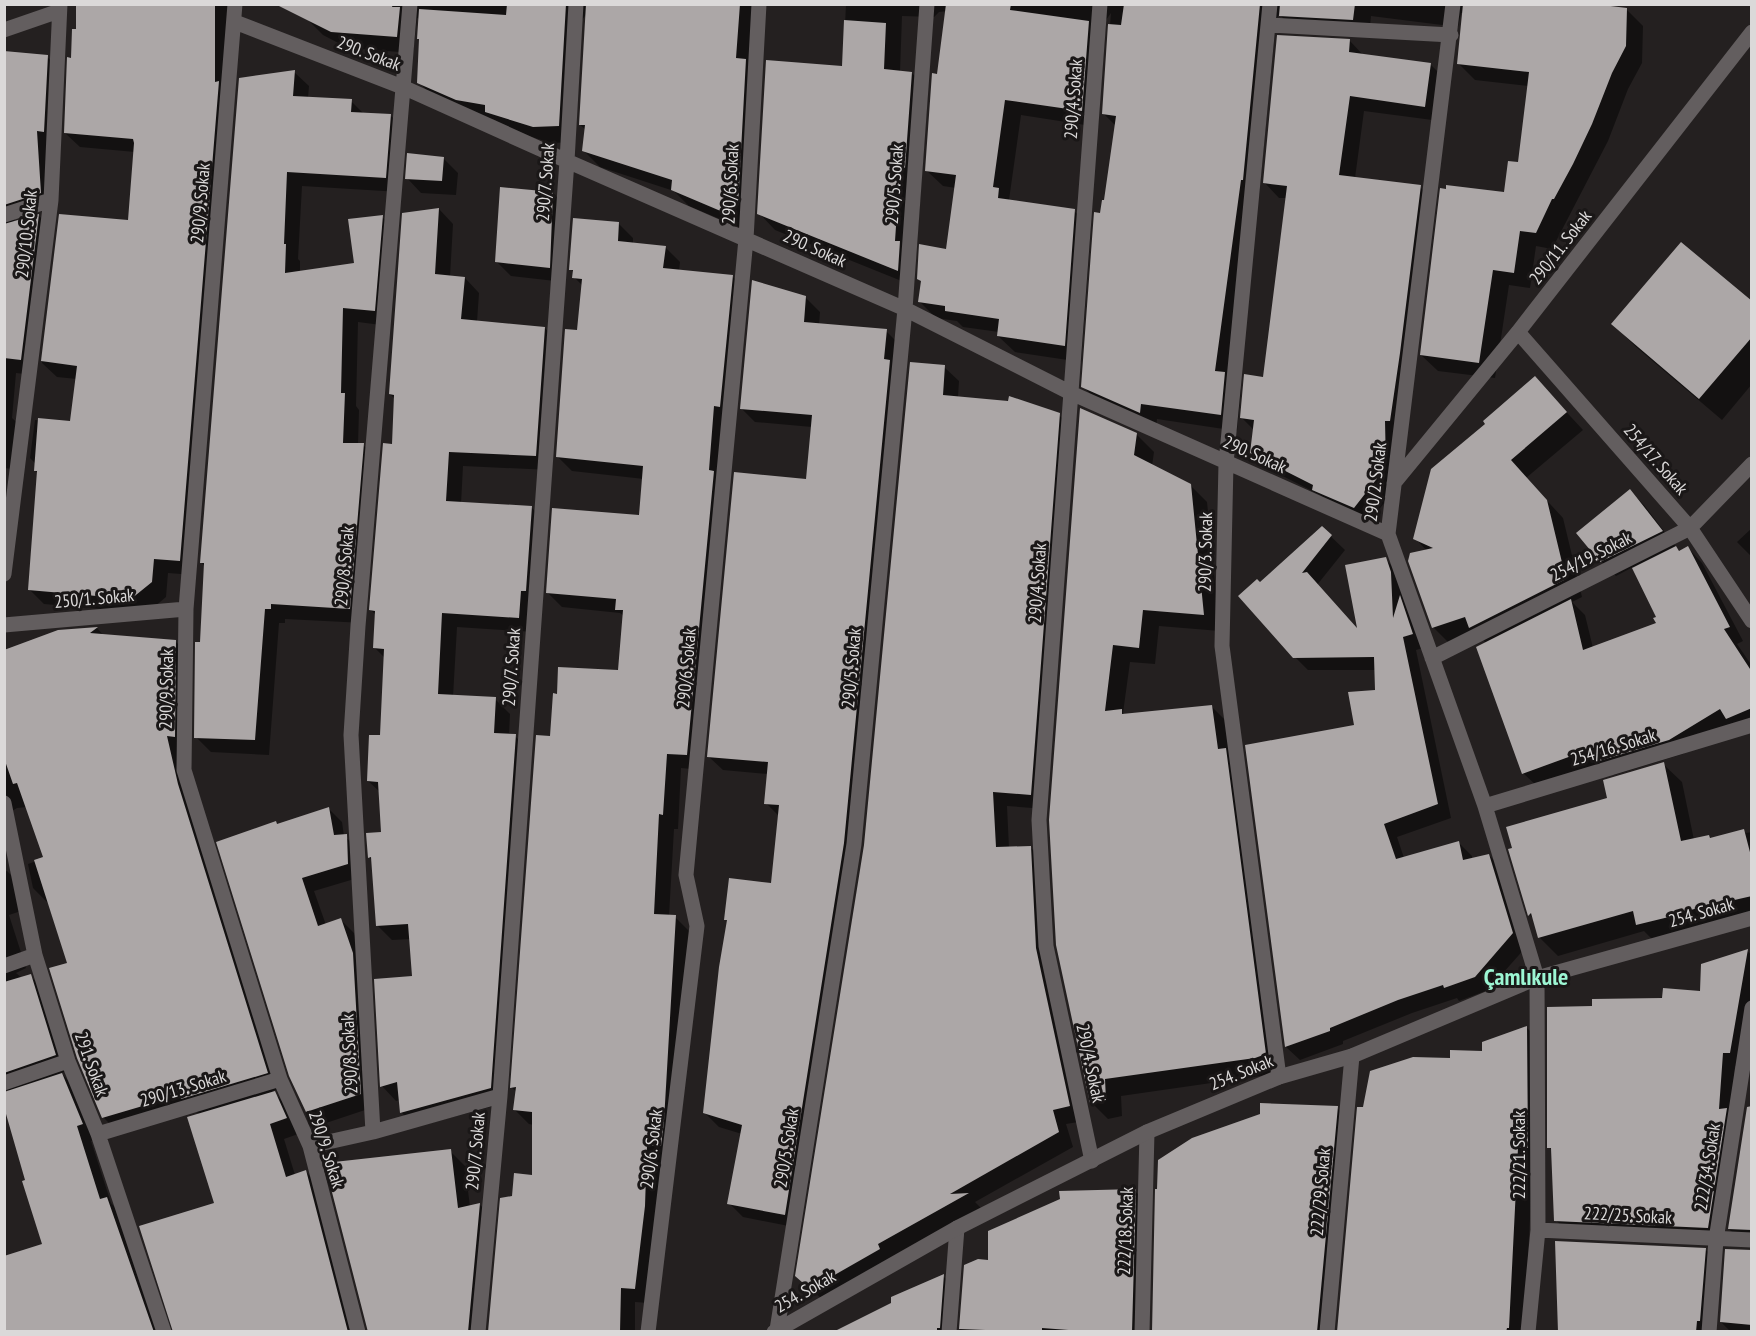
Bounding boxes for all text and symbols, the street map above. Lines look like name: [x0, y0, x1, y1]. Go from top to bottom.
street label: 290. Sokak: [334, 30, 404, 76]
street label: 290/4. Sokak: [1059, 58, 1087, 140]
street label: 290/7. Sokak: [531, 142, 559, 222]
street label: 290/6. Sokak: [716, 143, 744, 225]
street label: 290/5. Sokak: [880, 143, 908, 225]
street label: 290/9. Sokak: [185, 162, 215, 244]
street label: 290/10. Sokak: [10, 189, 42, 279]
street label: 290/11. Sokak: [1524, 205, 1596, 289]
street label: 290. Sokak: [780, 224, 850, 272]
street label: 254/17. Sokak: [1619, 419, 1693, 499]
street label: 290. Sokak: [1220, 430, 1290, 478]
street label: 290/2. Sokak: [1359, 441, 1391, 523]
street label: 290/3. Sokak: [1193, 512, 1217, 592]
street label: 290/8. Sokak: [329, 525, 359, 607]
street label: 254/19. Sokak: [1546, 526, 1636, 586]
street label: 290/4. Sokak: [1023, 542, 1051, 624]
street label: 250/1. Sokak: [53, 583, 135, 613]
street label: 290/7. Sokak: [497, 627, 525, 707]
street label: 290/6. Sokak: [671, 627, 701, 709]
street label: 290/5. Sokak: [836, 627, 866, 709]
street label: 290/9. Sokak: [154, 649, 178, 729]
street label: 254/16. Sokak: [1567, 723, 1659, 771]
street label: 254. Sokak: [1666, 892, 1736, 932]
district label: Çamlıkule: [1484, 961, 1568, 992]
street label: 290/8. Sokak: [335, 1013, 363, 1095]
street label: 290/4. Sokak: [1071, 1021, 1111, 1105]
street label: 291. Sokak: [70, 1029, 114, 1099]
street label: 254. Sokak: [1206, 1049, 1276, 1095]
street label: 290/13. Sokak: [137, 1064, 229, 1112]
street label: 290/9. Sokak: [304, 1107, 350, 1191]
street label: 290/5. Sokak: [768, 1107, 804, 1189]
street label: 290/6. Sokak: [635, 1108, 667, 1190]
street label: 290/7. Sokak: [460, 1111, 490, 1191]
street label: 222/21. Sokak: [1507, 1111, 1530, 1199]
street label: 222/34. Sokak: [1689, 1122, 1725, 1212]
street label: 222/29. Sokak: [1305, 1147, 1335, 1237]
street label: 222/18. Sokak: [1112, 1186, 1138, 1276]
street label: 222/25. Sokak: [1583, 1201, 1673, 1229]
street label: 254. Sokak: [770, 1264, 840, 1318]

